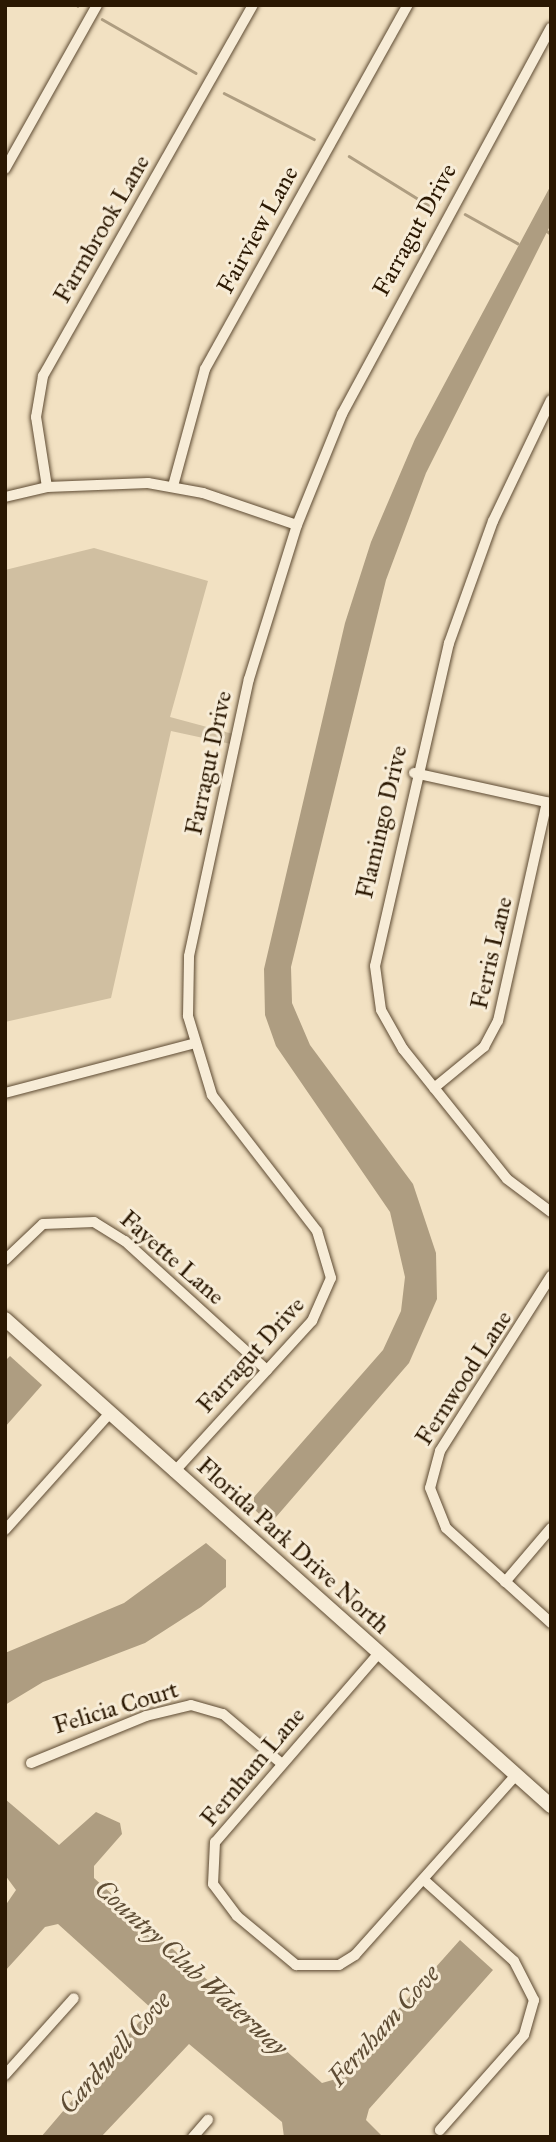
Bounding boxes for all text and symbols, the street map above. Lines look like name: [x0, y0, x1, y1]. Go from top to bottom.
street label: Farmbrook Lane: [48, 150, 156, 308]
street label: Farragut Drive: [367, 159, 463, 301]
street label: Fairview Lane: [211, 161, 305, 299]
street label: Farragut Drive: [180, 688, 238, 838]
street label: Flamingo Drive: [350, 743, 414, 901]
street label: Ferris Lane: [465, 894, 519, 1012]
street label: Fayette Lane: [114, 1205, 230, 1311]
street label: Farragut Drive: [191, 1291, 311, 1419]
street label: Fernwood Lane: [410, 1305, 518, 1451]
street label: Florida Park Drive North: [191, 1452, 395, 1640]
street label: Felicia Court: [50, 1675, 182, 1741]
street label: Fernham Lane: [195, 1702, 311, 1832]
water label: Country Club Waterway: [88, 1873, 294, 2063]
water label: Fernham Cove: [322, 1959, 446, 2093]
water label: Cardwell Cove: [52, 1986, 178, 2120]

